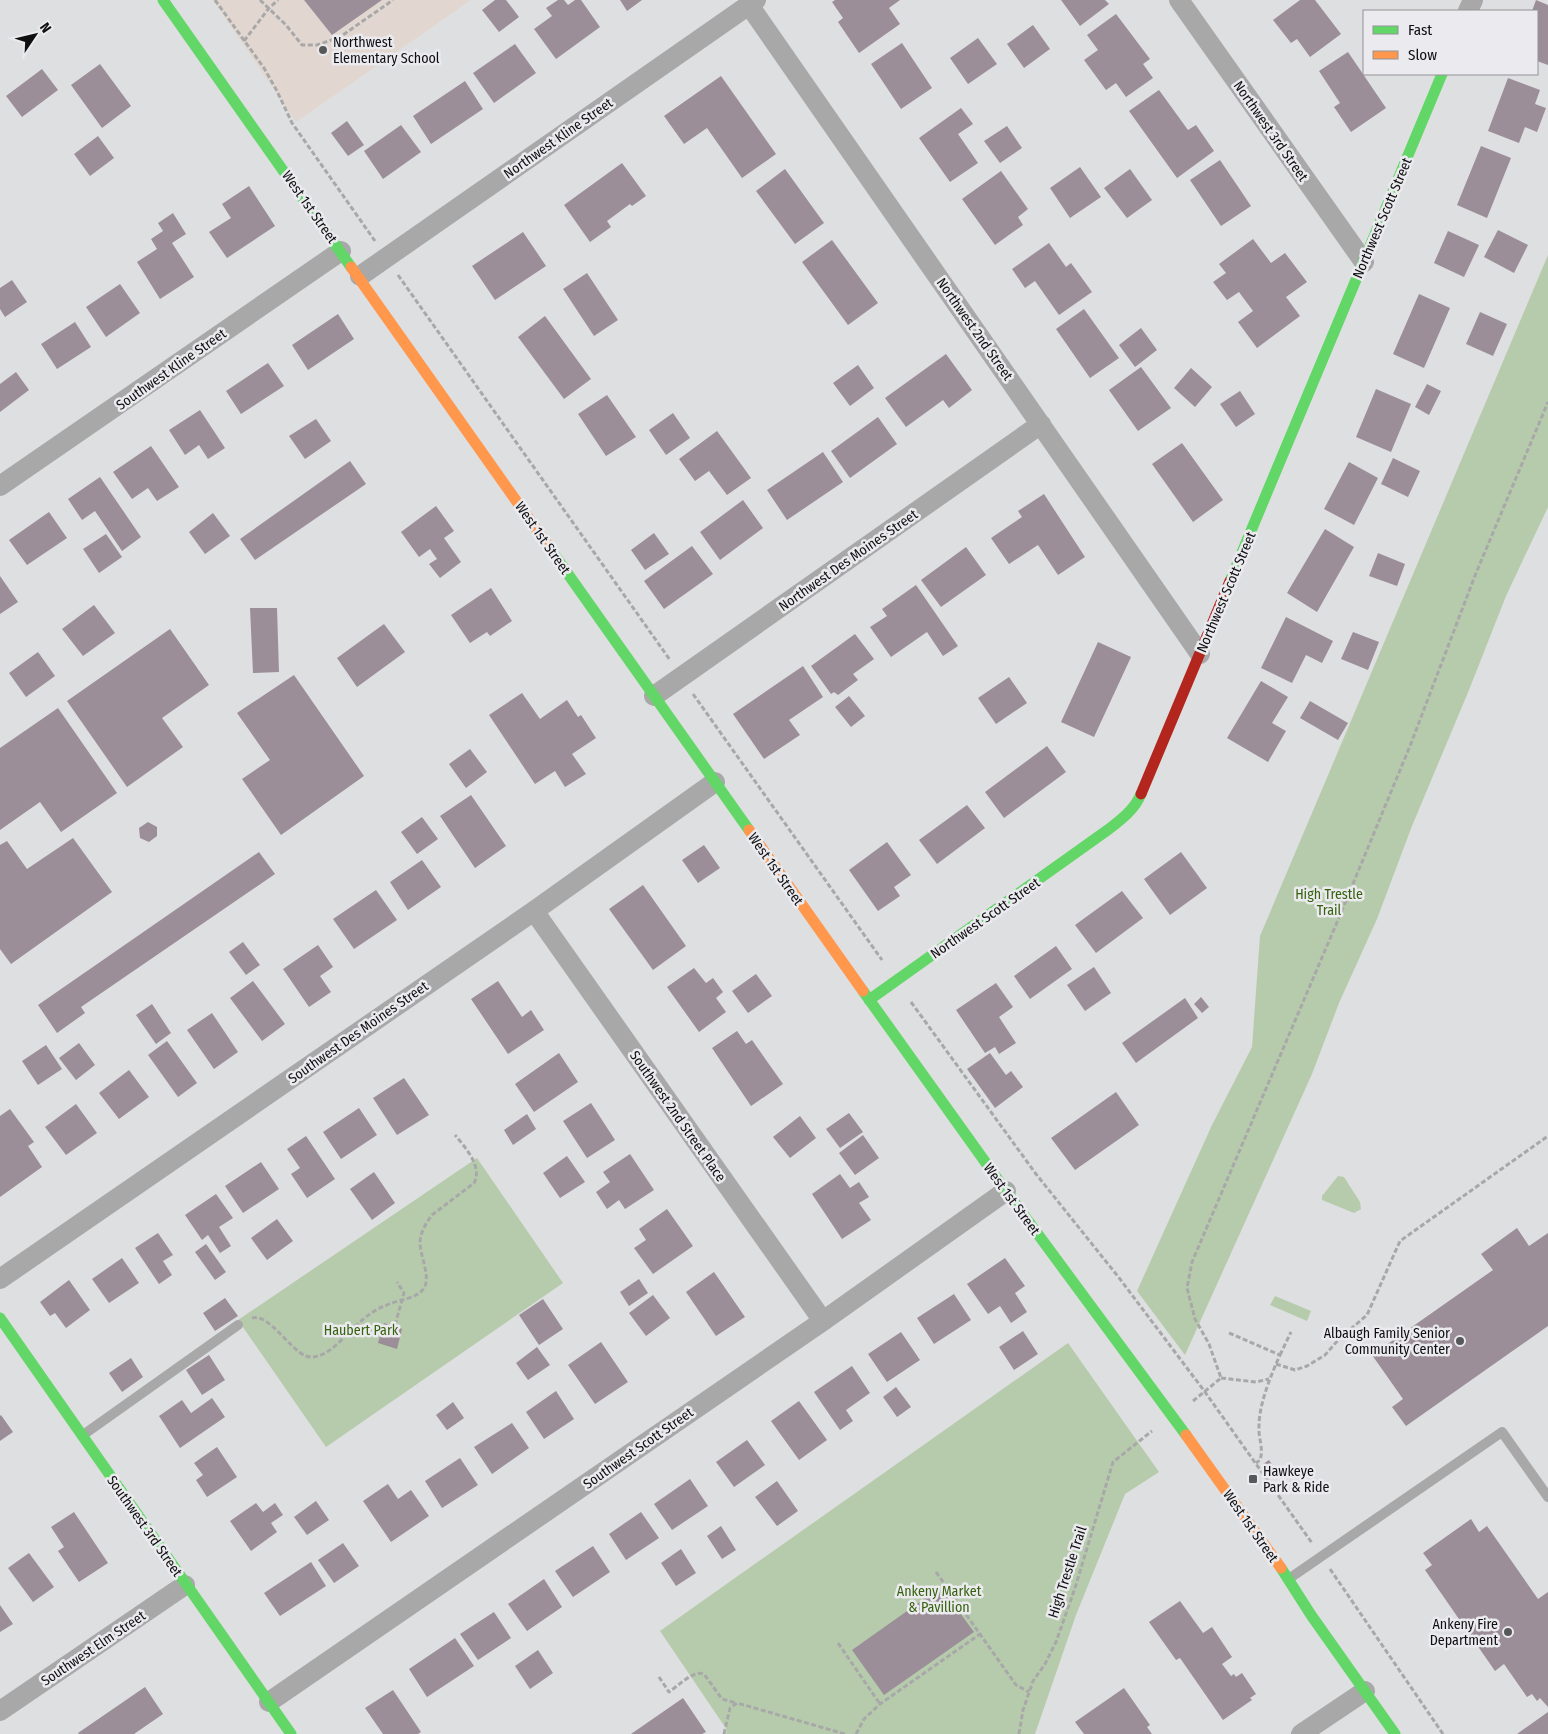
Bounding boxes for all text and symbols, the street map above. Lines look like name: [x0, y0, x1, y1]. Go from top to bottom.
north arrow: [10, 10, 60, 60]
legend: [1363, 10, 1538, 75]
text: N: [36, 20, 55, 36]
text: Fast: [1408, 21, 1432, 39]
place label: Northwest Elementary School: [333, 34, 440, 67]
marker: Northwest Elementary School: [317, 44, 329, 56]
text: Slow: [1408, 46, 1437, 64]
street label: Northwest 3rd Street: [1230, 78, 1312, 185]
street label: Northwest Kline Street: [500, 94, 616, 182]
street label: Northwest Scott Street: [1349, 155, 1416, 281]
street label: West 1st Street: [278, 168, 341, 247]
street label: Northwest 2nd Street: [933, 275, 1017, 384]
street label: Southwest Kline Street: [113, 325, 230, 414]
street label: West 1st Street: [511, 499, 574, 578]
street label: Northwest Des Moines Street: [776, 506, 921, 615]
street label: Northwest Scott Street: [1193, 529, 1260, 655]
street label: West 1st Street: [744, 830, 807, 909]
street label: Northwest Scott Street: [927, 874, 1044, 963]
park label: High Trestle Trail: [1295, 886, 1363, 919]
street label: Southwest Des Moines Street: [285, 977, 432, 1087]
street label: Southwest 2nd Street Place: [626, 1048, 729, 1185]
street label: West 1st Street: [980, 1160, 1044, 1239]
park label: Haubert Park: [324, 1322, 399, 1339]
place label: Albaugh Family Senior Community Center: [1324, 1325, 1450, 1358]
marker: Albaugh Family Senior Community Center: [1454, 1335, 1466, 1347]
street label: Southwest Scott Street: [580, 1404, 697, 1493]
place label: Hawkeye Park & Ride: [1263, 1463, 1329, 1496]
street label: Southwest 3rd Street: [103, 1472, 186, 1580]
marker: Hawkeye Park & Ride: [1247, 1473, 1259, 1485]
street label: West 1st Street: [1219, 1487, 1282, 1566]
street label: High Trestle Trail: [1045, 1524, 1090, 1620]
park label: Ankeny Market & Pavillion: [897, 1583, 982, 1616]
street label: Southwest Elm Street: [38, 1607, 149, 1690]
place label: Ankeny Fire Department: [1430, 1616, 1498, 1649]
marker: Ankeny Fire Department: [1502, 1626, 1514, 1638]

